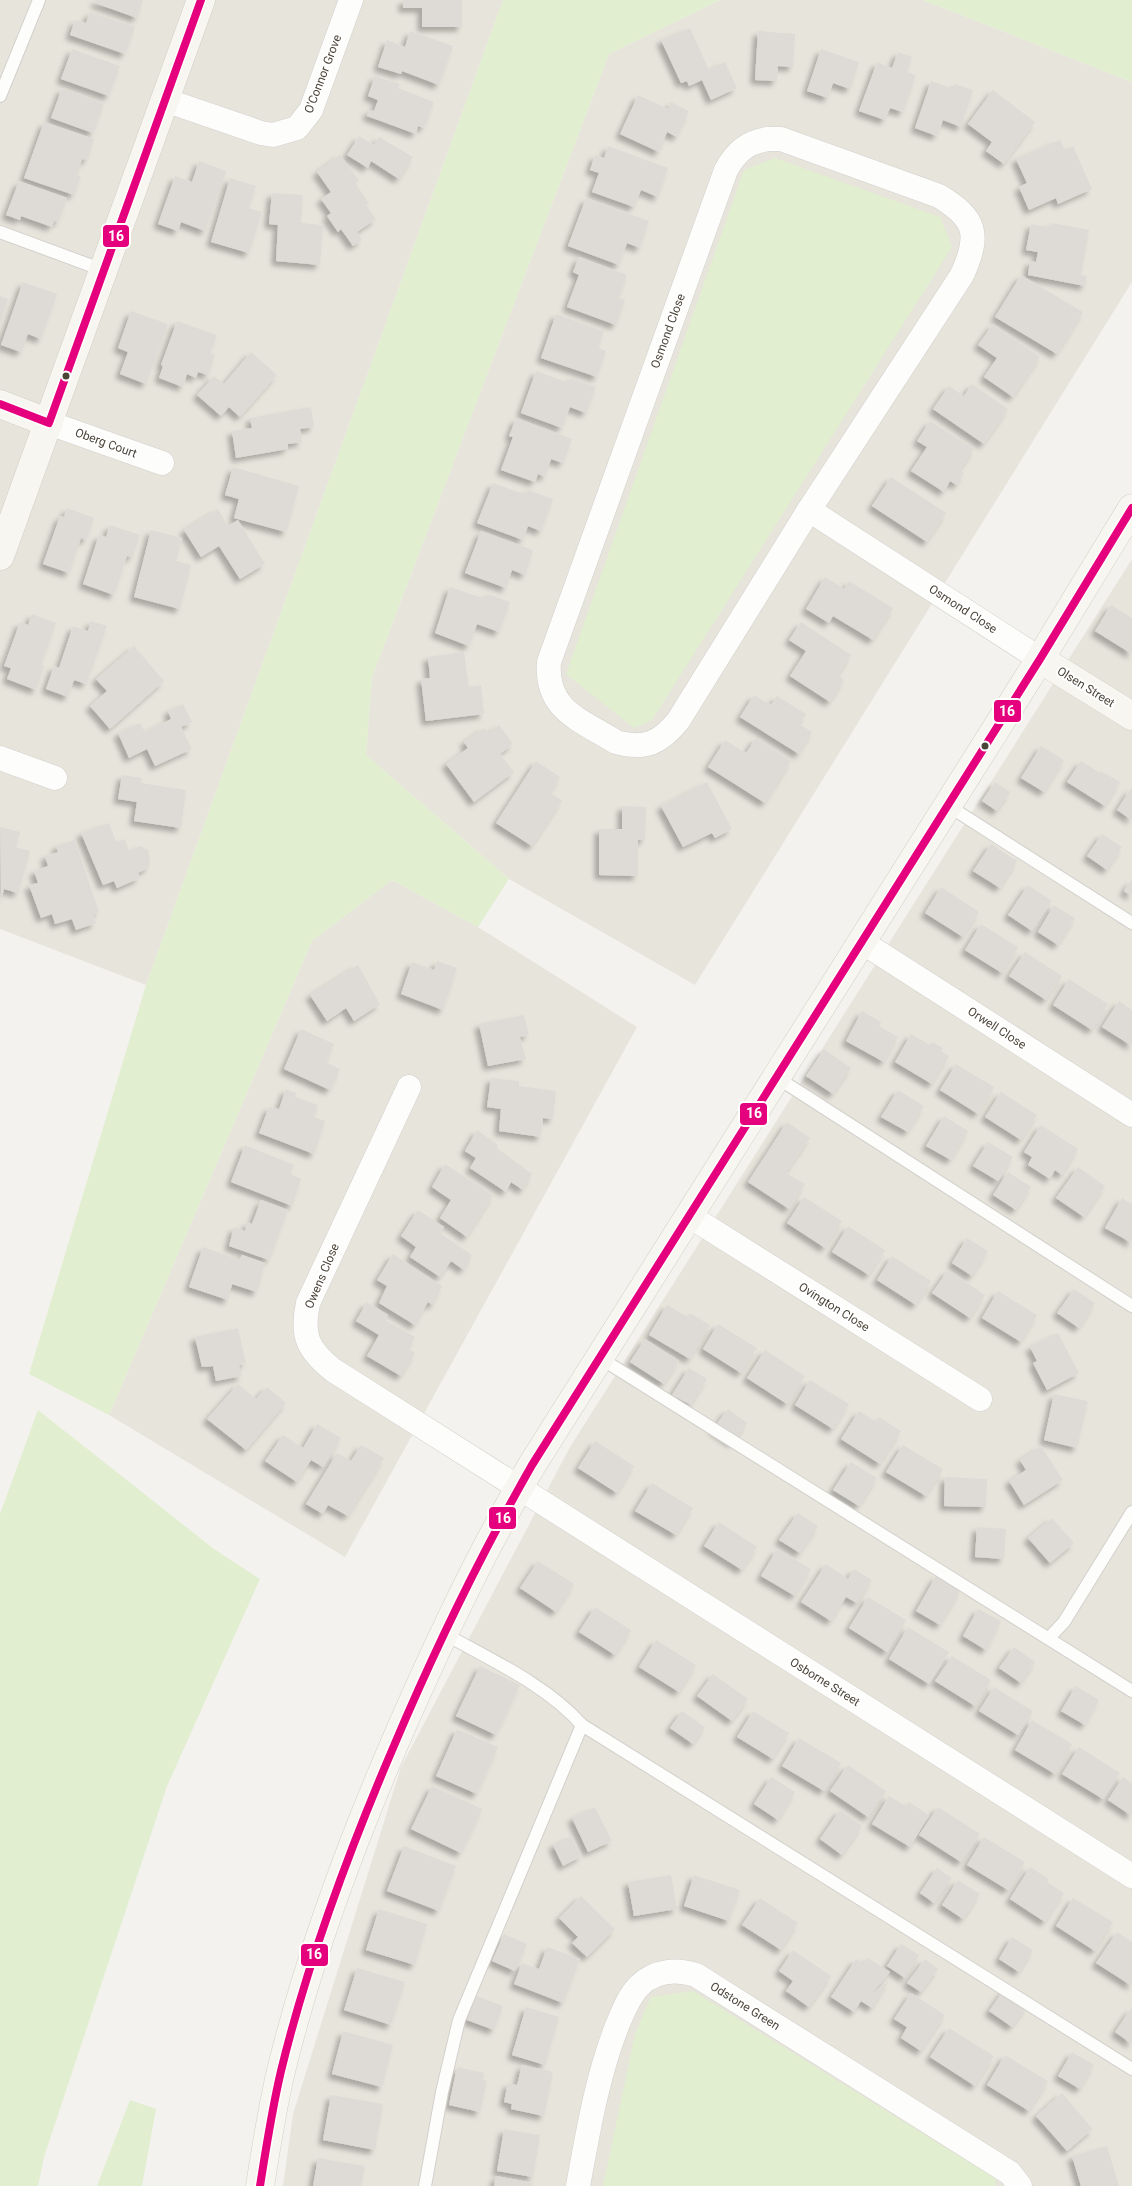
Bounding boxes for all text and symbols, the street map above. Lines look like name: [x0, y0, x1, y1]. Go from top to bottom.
street label: O'Connor Grove: [302, 33, 344, 115]
line badge: 16: [102, 224, 130, 248]
text: 16: [108, 228, 124, 244]
street label: Osmond Close: [648, 292, 688, 370]
unlabelled marker: [61, 371, 71, 381]
street label: Oberg Court: [73, 425, 139, 461]
street label: Osmond Close: [926, 582, 1000, 636]
street label: Olsen Street: [1055, 664, 1117, 710]
line badge: 16: [993, 699, 1022, 723]
text: 16: [999, 703, 1015, 719]
unlabelled marker: [980, 741, 990, 751]
street label: Orwell Close: [965, 1004, 1029, 1052]
line badge: 16: [739, 1102, 768, 1126]
text: 16: [746, 1105, 762, 1121]
street label: Owens Close: [302, 1241, 342, 1311]
street label: Ovington Close: [796, 1280, 872, 1334]
line badge: 16: [488, 1506, 517, 1530]
text: 16: [495, 1510, 511, 1526]
street label: Osborne Street: [787, 1655, 863, 1709]
line badge: 16: [300, 1943, 329, 1967]
text: 16: [306, 1946, 322, 1962]
street label: Odstone Green: [708, 1979, 782, 2033]

